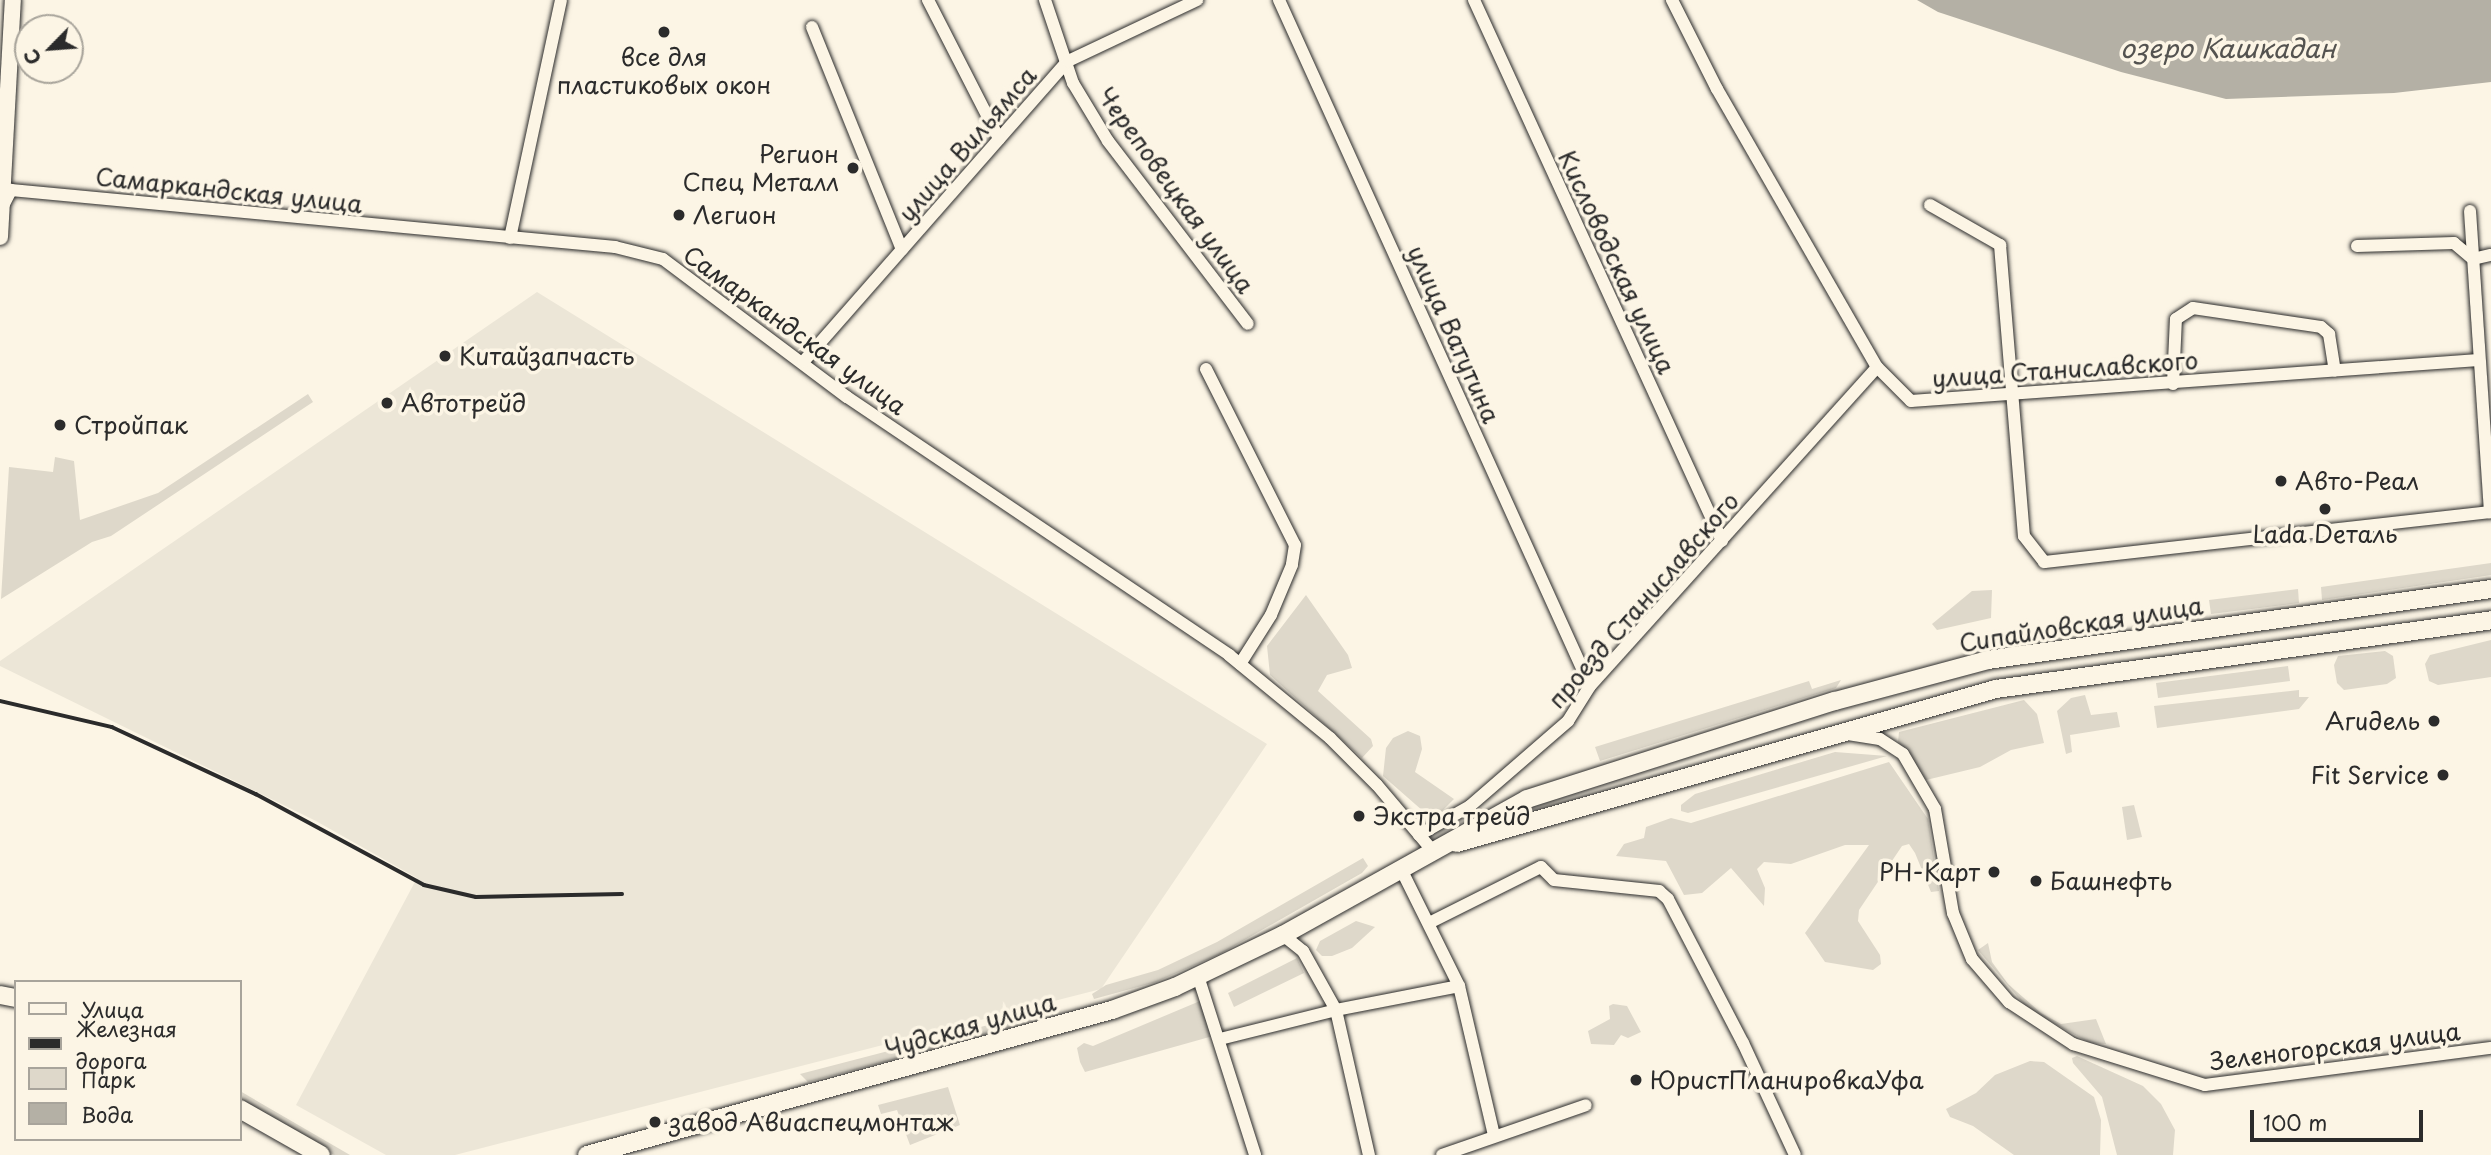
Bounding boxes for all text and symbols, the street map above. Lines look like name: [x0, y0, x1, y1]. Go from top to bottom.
north arrow: [14, 14, 84, 84]
marker: все для пластиковых окон: [656, 24, 672, 40]
water label: озеро Кашкадан: [2121, 32, 2335, 64]
place label: все для пластиковых окон: [557, 43, 771, 99]
text: С: [16, 45, 47, 69]
street label: улица Вильямса: [892, 61, 1042, 227]
street label: Череповецкая улица: [1091, 81, 1261, 299]
place label: Регион Спец Металл: [683, 140, 839, 196]
street label: Кисловодская улица: [1552, 145, 1682, 379]
marker: Регион Спец Металл: [845, 160, 861, 176]
street label: Самаркандская улица: [93, 162, 365, 218]
place label: Легион: [693, 201, 777, 229]
marker: Легион: [671, 207, 687, 223]
street label: Самаркандская улица: [677, 239, 913, 421]
street label: улица Ватутина: [1402, 240, 1506, 428]
place label: Китайзапчасть: [459, 342, 634, 370]
street label: улица Станиславского: [1930, 345, 2200, 393]
marker: Китайзапчасть: [437, 348, 453, 364]
place label: Автотрейд: [401, 389, 526, 417]
marker: Автотрейд: [379, 395, 395, 411]
place label: Стройпак: [74, 411, 188, 439]
marker: Стройпак: [52, 417, 68, 433]
place label: Авто-Реал: [2295, 467, 2419, 495]
marker: Авто-Реал: [2273, 473, 2289, 489]
street label: проезд Станиславского: [1541, 486, 1745, 714]
marker: Lada Dеталь: [2317, 501, 2333, 517]
place label: Lada Dеталь: [2252, 520, 2398, 548]
street label: Сипайловская улица: [1956, 590, 2206, 658]
place label: Агидель: [2325, 707, 2420, 735]
marker: Агидель: [2426, 713, 2442, 729]
place label: Fit Service: [2311, 761, 2429, 789]
marker: Fit Service: [2435, 767, 2451, 783]
place label: Экстра трейд: [1373, 802, 1532, 830]
marker: Экстра трейд: [1351, 808, 1367, 824]
place label: РН-Карт: [1879, 858, 1980, 886]
marker: РН-Карт: [1986, 864, 2002, 880]
place label: Башнефть: [2050, 867, 2172, 895]
marker: Башнефть: [2028, 873, 2044, 889]
legend: [14, 980, 242, 1141]
street label: Чудская улица: [881, 987, 1059, 1063]
text: Улица: [81, 993, 144, 1025]
text: Железная дорога: [76, 1012, 177, 1076]
street label: Зеленогорская улица: [2208, 1016, 2462, 1076]
text: Парк: [81, 1063, 135, 1095]
place label: ЮристПланировкаУфа: [1650, 1066, 1924, 1094]
marker: ЮристПланировкаУфа: [1628, 1072, 1644, 1088]
scale bar: [2253, 1096, 2426, 1140]
text: Вода: [81, 1098, 133, 1130]
text: 100 m: [2263, 1106, 2327, 1138]
place label: завод Авиаспецмонтаж: [669, 1108, 953, 1136]
marker: завод Авиаспецмонтаж: [647, 1114, 663, 1130]

